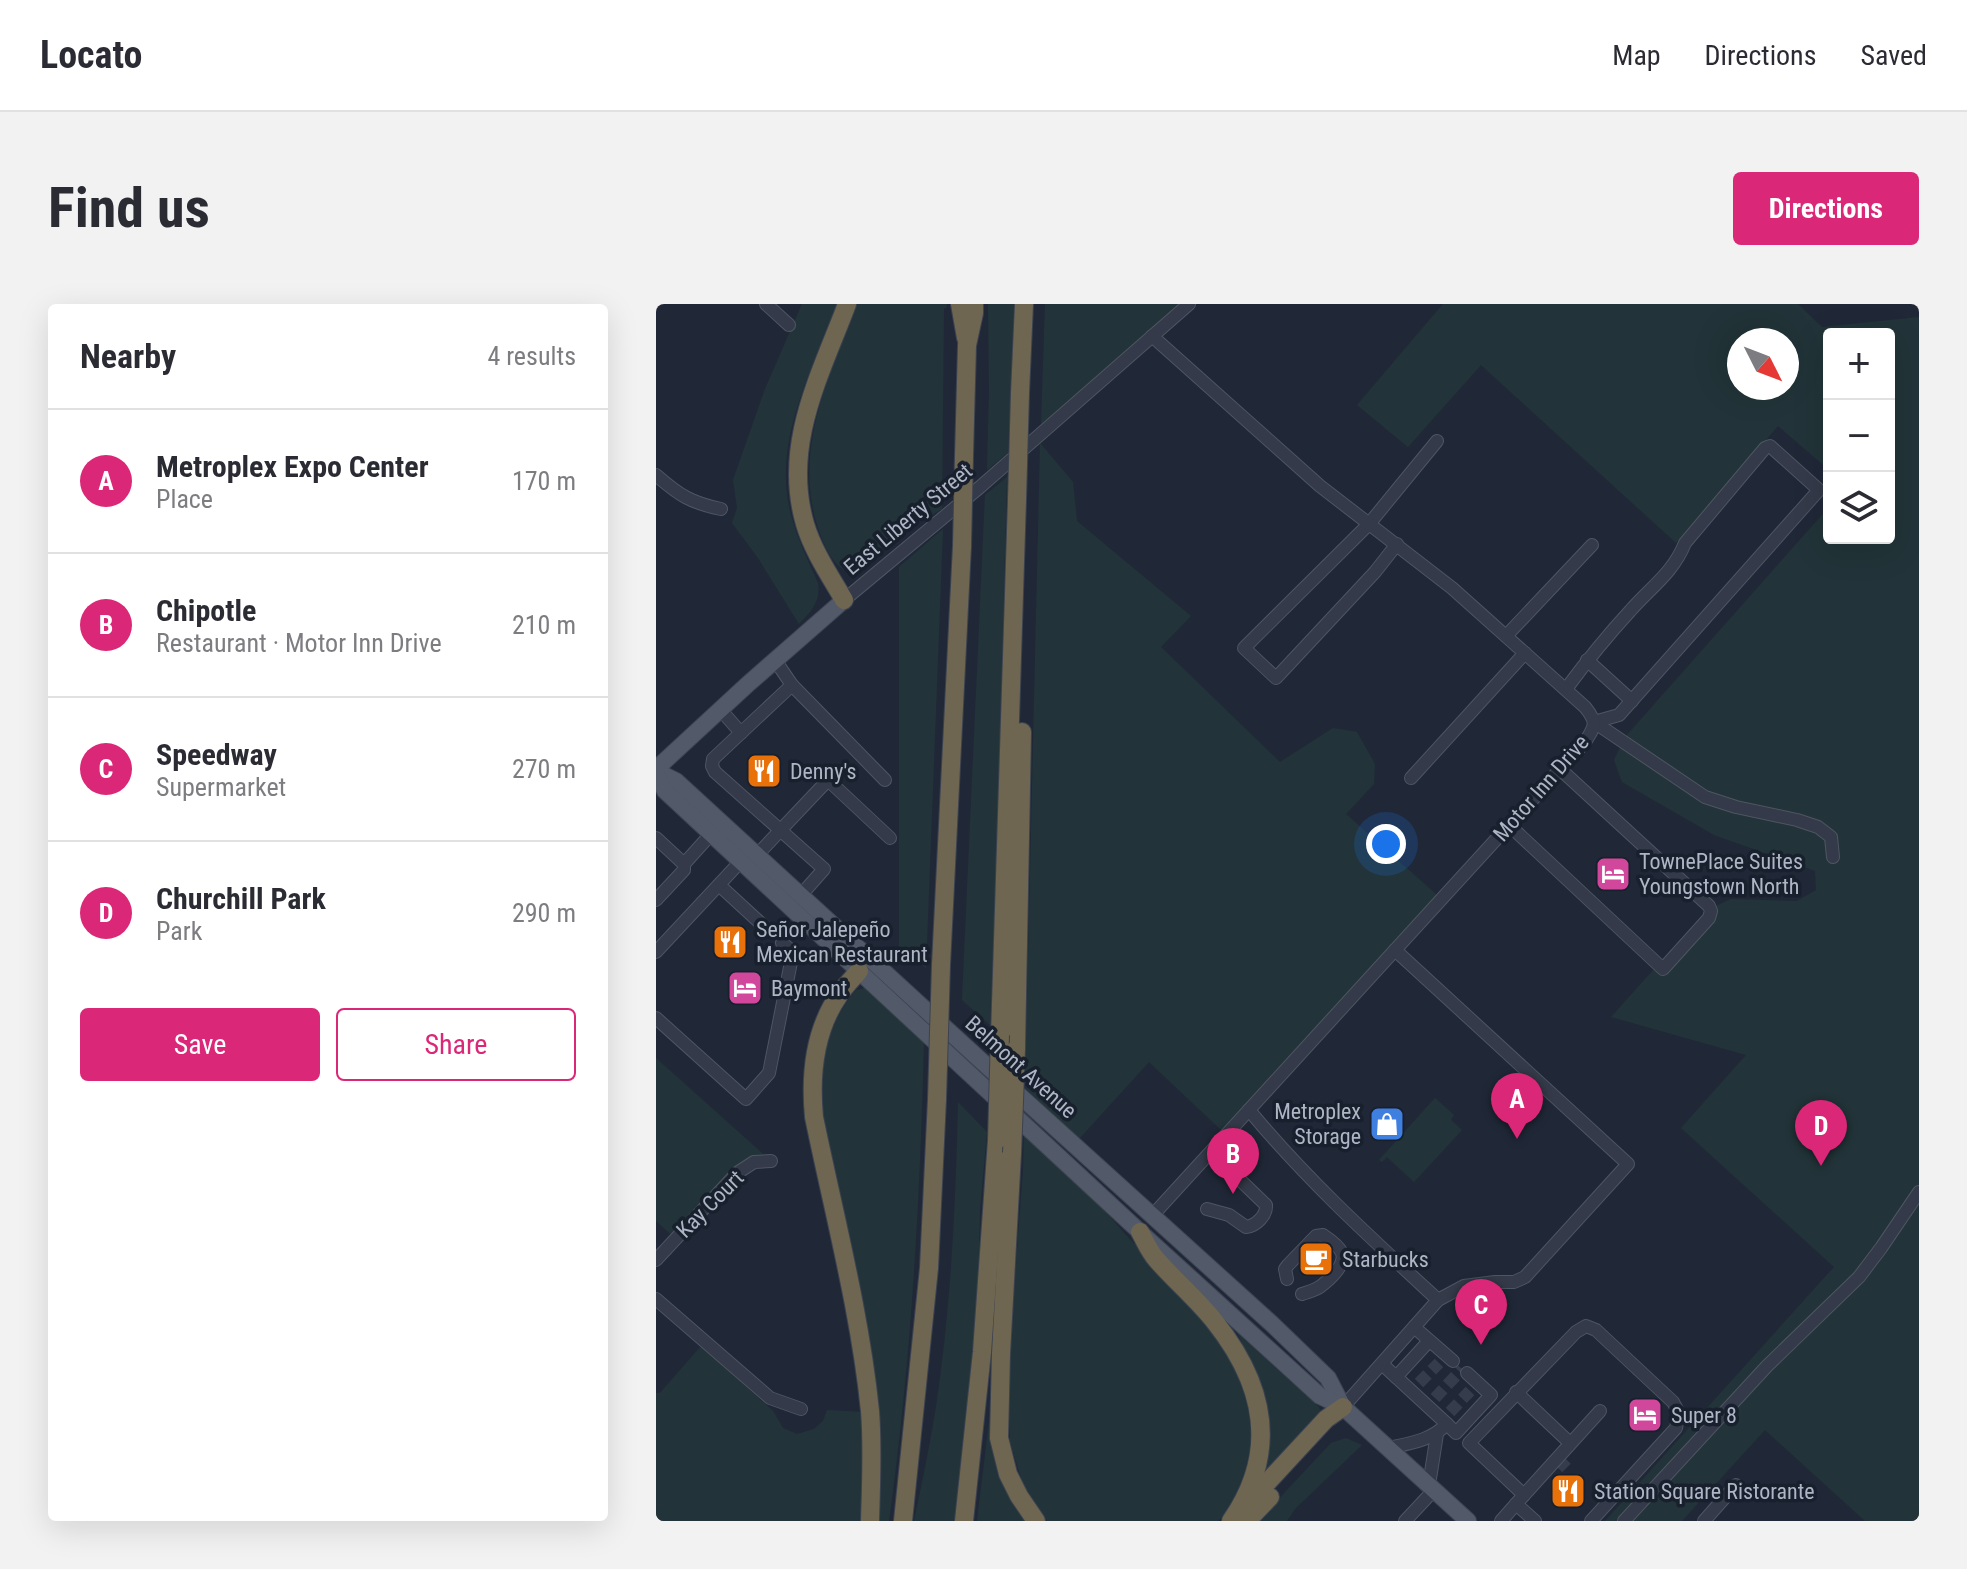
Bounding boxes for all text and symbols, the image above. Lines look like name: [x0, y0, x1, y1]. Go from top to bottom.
text: Locato: [40, 33, 142, 77]
text: Map: [1612, 39, 1661, 72]
text: Directions: [1705, 39, 1816, 72]
text: Saved: [1860, 39, 1927, 72]
button: Directions: [1733, 172, 1919, 245]
text: Find us: [48, 175, 210, 241]
north arrow: [1727, 328, 1799, 400]
map controls: [1823, 328, 1895, 544]
button: +: [1823, 328, 1895, 400]
text: Nearby: [80, 336, 176, 376]
text: 4 results: [487, 341, 576, 371]
button: −: [1823, 400, 1895, 472]
text: Metroplex Expo Center: [156, 449, 429, 484]
street label: East Liberty Street: [839, 458, 977, 580]
text: A: [98, 466, 114, 496]
text: 170 m: [512, 466, 576, 496]
button: layers: [1823, 472, 1895, 544]
text: Place: [156, 484, 213, 514]
text: Chipotle: [156, 593, 256, 628]
text: B: [99, 610, 113, 640]
text: 210 m: [512, 610, 576, 640]
text: Restaurant · Motor Inn Drive: [156, 628, 442, 658]
street label: Motor Inn Drive: [1488, 730, 1594, 846]
text: Speedway: [156, 737, 277, 772]
restaurant icon: Denny's: [745, 752, 783, 790]
text: C: [99, 754, 113, 784]
text: 270 m: [512, 754, 576, 784]
place label: Denny's: [790, 759, 857, 784]
text: Supermarket: [156, 772, 286, 802]
your location: [1366, 824, 1406, 864]
place label: TownePlace Suites Youngstown North: [1639, 849, 1803, 899]
hotel icon: TownePlace Suites Youngstown North: [1594, 855, 1632, 893]
text: Churchill Park: [156, 881, 326, 916]
text: D: [99, 898, 113, 928]
text: 290 m: [512, 898, 576, 928]
text: Park: [156, 916, 202, 946]
place label: Señor Jalepeño Mexican Restaurant: [756, 917, 928, 967]
restaurant icon: Señor Jalepeño Mexican Restaurant: [711, 923, 749, 961]
hotel icon: Baymont: [726, 969, 764, 1007]
place label: Baymont: [771, 976, 847, 1001]
button: Save: [80, 1008, 320, 1081]
button: Share: [336, 1008, 576, 1081]
street label: Belmont Avenue: [960, 1011, 1082, 1123]
pin: A: [1491, 1073, 1543, 1139]
place label: Metroplex Storage: [1274, 1099, 1361, 1149]
pin: D: [1795, 1100, 1847, 1166]
shop icon: Metroplex Storage: [1368, 1105, 1406, 1143]
pin: B: [1207, 1128, 1259, 1194]
street label: Kay Court: [671, 1165, 749, 1243]
cafe icon: Starbucks: [1297, 1240, 1335, 1278]
place label: Starbucks: [1342, 1247, 1429, 1272]
pin: C: [1455, 1279, 1507, 1345]
hotel icon: Super 8: [1626, 1396, 1664, 1434]
place label: Super 8: [1671, 1403, 1737, 1428]
restaurant icon: Station Square Ristorante: [1549, 1472, 1587, 1510]
place label: Station Square Ristorante: [1594, 1479, 1815, 1504]

